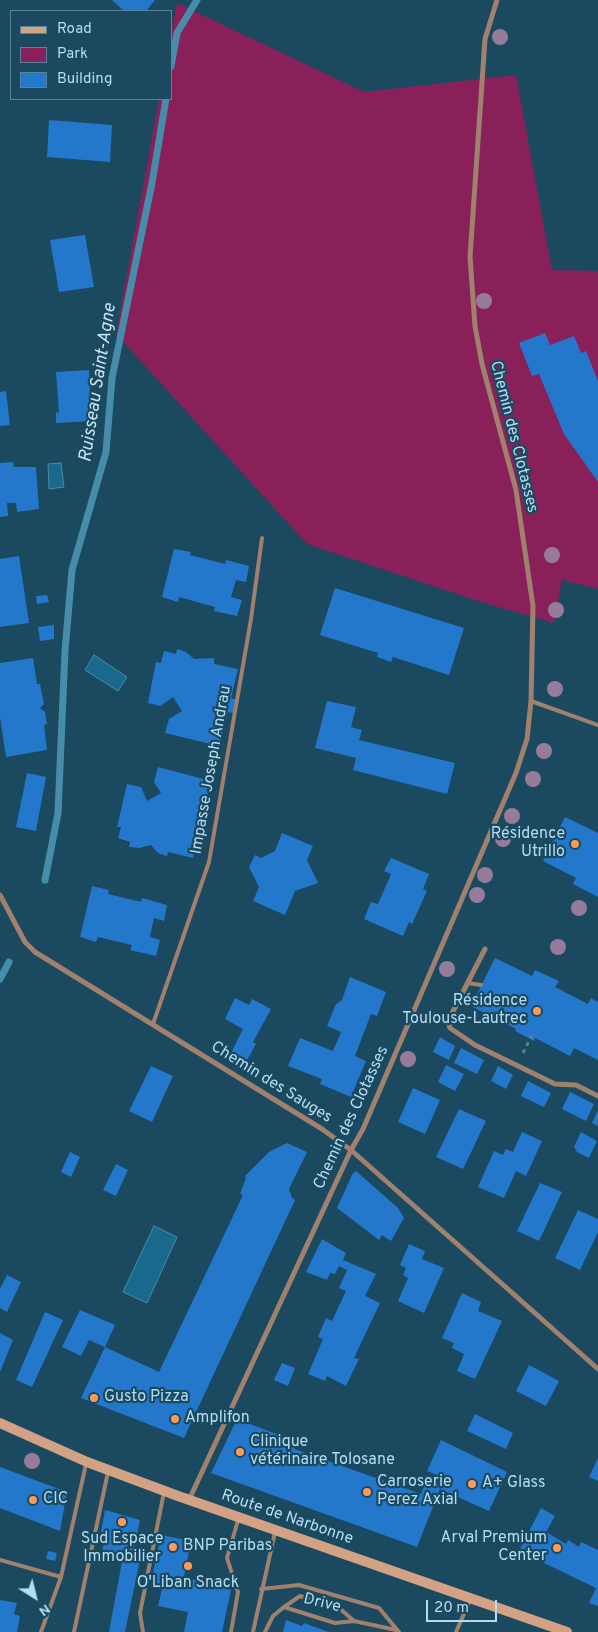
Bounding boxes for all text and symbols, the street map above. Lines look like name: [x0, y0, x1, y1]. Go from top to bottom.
legend: [10, 10, 172, 100]
text: Road: [57, 20, 92, 39]
text: Park: [57, 45, 88, 64]
text: Building: [57, 70, 112, 89]
water label: Ruisseau Saint-Agne: [76, 302, 122, 464]
street label: Chemin des Clotasses: [485, 359, 541, 515]
street label: Impasse Joseph Andrau: [188, 684, 236, 856]
place label: Résidence Utrillo: [491, 825, 565, 863]
marker: Résidence Utrillo: [569, 838, 581, 850]
place label: Résidence Toulouse-Lautrec: [402, 992, 527, 1030]
marker: Résidence Toulouse-Lautrec: [531, 1005, 543, 1017]
street label: Chemin des Sauges: [207, 1038, 335, 1128]
street label: Chemin des Clotasses: [310, 1043, 394, 1193]
place label: Gusto Pizza: [104, 1388, 189, 1408]
marker: Gusto Pizza: [88, 1392, 100, 1404]
place label: Amplifon: [185, 1409, 250, 1429]
marker: Amplifon: [169, 1413, 181, 1425]
place label: Clinique vétérinaire Tolosane: [250, 1433, 395, 1471]
marker: Clinique vétérinaire Tolosane: [234, 1446, 246, 1458]
place label: Carroserie Perez Axial: [377, 1473, 458, 1511]
place label: A+ Glass: [482, 1474, 546, 1494]
marker: A+ Glass: [466, 1478, 478, 1490]
street label: Route de Narbonne: [218, 1486, 356, 1550]
marker: Carroserie Perez Axial: [361, 1486, 373, 1498]
place label: CIC: [43, 1490, 68, 1510]
marker: CIC: [27, 1494, 39, 1506]
marker: Sud Espace Immobilier: [116, 1516, 128, 1528]
place label: Arval Premium Center: [441, 1529, 547, 1567]
place label: Sud Espace Immobilier: [81, 1530, 163, 1568]
place label: BNP Paribas: [183, 1537, 272, 1557]
marker: BNP Paribas: [167, 1541, 179, 1553]
marker: Arval Premium Center: [551, 1542, 563, 1554]
marker: O'Liban Snack: [182, 1560, 194, 1572]
north arrow: [10, 1572, 60, 1622]
place label: O'Liban Snack: [137, 1574, 239, 1594]
street label: Drive: [301, 1590, 343, 1618]
scale bar: [428, 1590, 499, 1622]
text: 20 m: [434, 1599, 469, 1618]
text: N: [35, 1600, 53, 1619]

